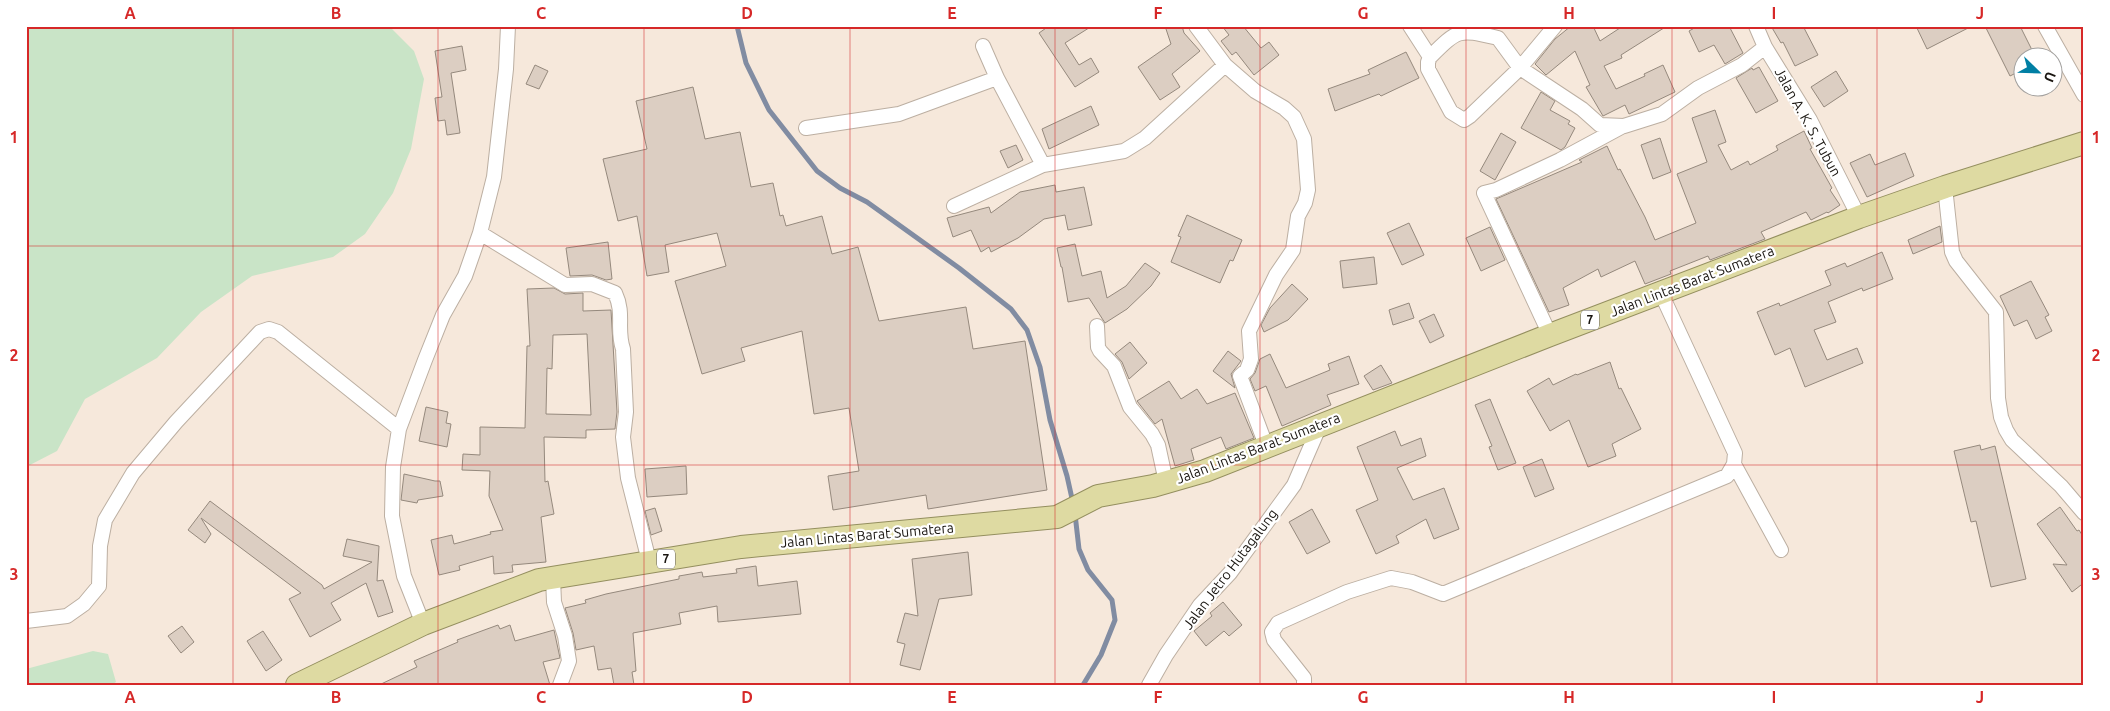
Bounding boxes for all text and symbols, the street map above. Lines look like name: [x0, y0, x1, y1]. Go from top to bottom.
text: A: [124, 4, 136, 22]
text: B: [331, 4, 341, 22]
text: C: [536, 4, 546, 22]
text: D: [741, 4, 753, 22]
text: E: [947, 4, 957, 22]
text: F: [1154, 4, 1163, 22]
text: G: [1357, 4, 1369, 22]
text: H: [1563, 4, 1575, 22]
text: I: [1772, 4, 1776, 22]
text: J: [1976, 4, 1984, 22]
north arrow: [2012, 48, 2062, 98]
street label: Jalan A. K. S. Tubun: [1772, 65, 1844, 179]
text: U: [2041, 69, 2059, 85]
text: 1: [9, 128, 19, 146]
text: 1: [2091, 128, 2101, 146]
street label: Jalan Lintas Barat Sumatera: [1608, 242, 1776, 320]
road number: 7: [1581, 310, 1599, 330]
text: 2: [9, 346, 19, 364]
text: 2: [2091, 346, 2101, 364]
street label: Jalan Lintas Barat Sumatera: [1174, 409, 1342, 487]
street label: Jalan Jetro Hutagalung: [1180, 506, 1280, 632]
street label: Jalan Lintas Barat Sumatera: [780, 519, 954, 551]
road number: 7: [657, 550, 675, 568]
text: 3: [9, 565, 19, 583]
text: 3: [2091, 565, 2101, 583]
text: A: [124, 688, 136, 706]
text: B: [331, 688, 341, 706]
text: C: [536, 688, 546, 706]
text: D: [741, 688, 753, 706]
text: E: [947, 688, 957, 706]
text: F: [1154, 688, 1163, 706]
text: G: [1357, 688, 1369, 706]
text: H: [1563, 688, 1575, 706]
text: I: [1772, 688, 1776, 706]
text: J: [1976, 688, 1984, 706]

